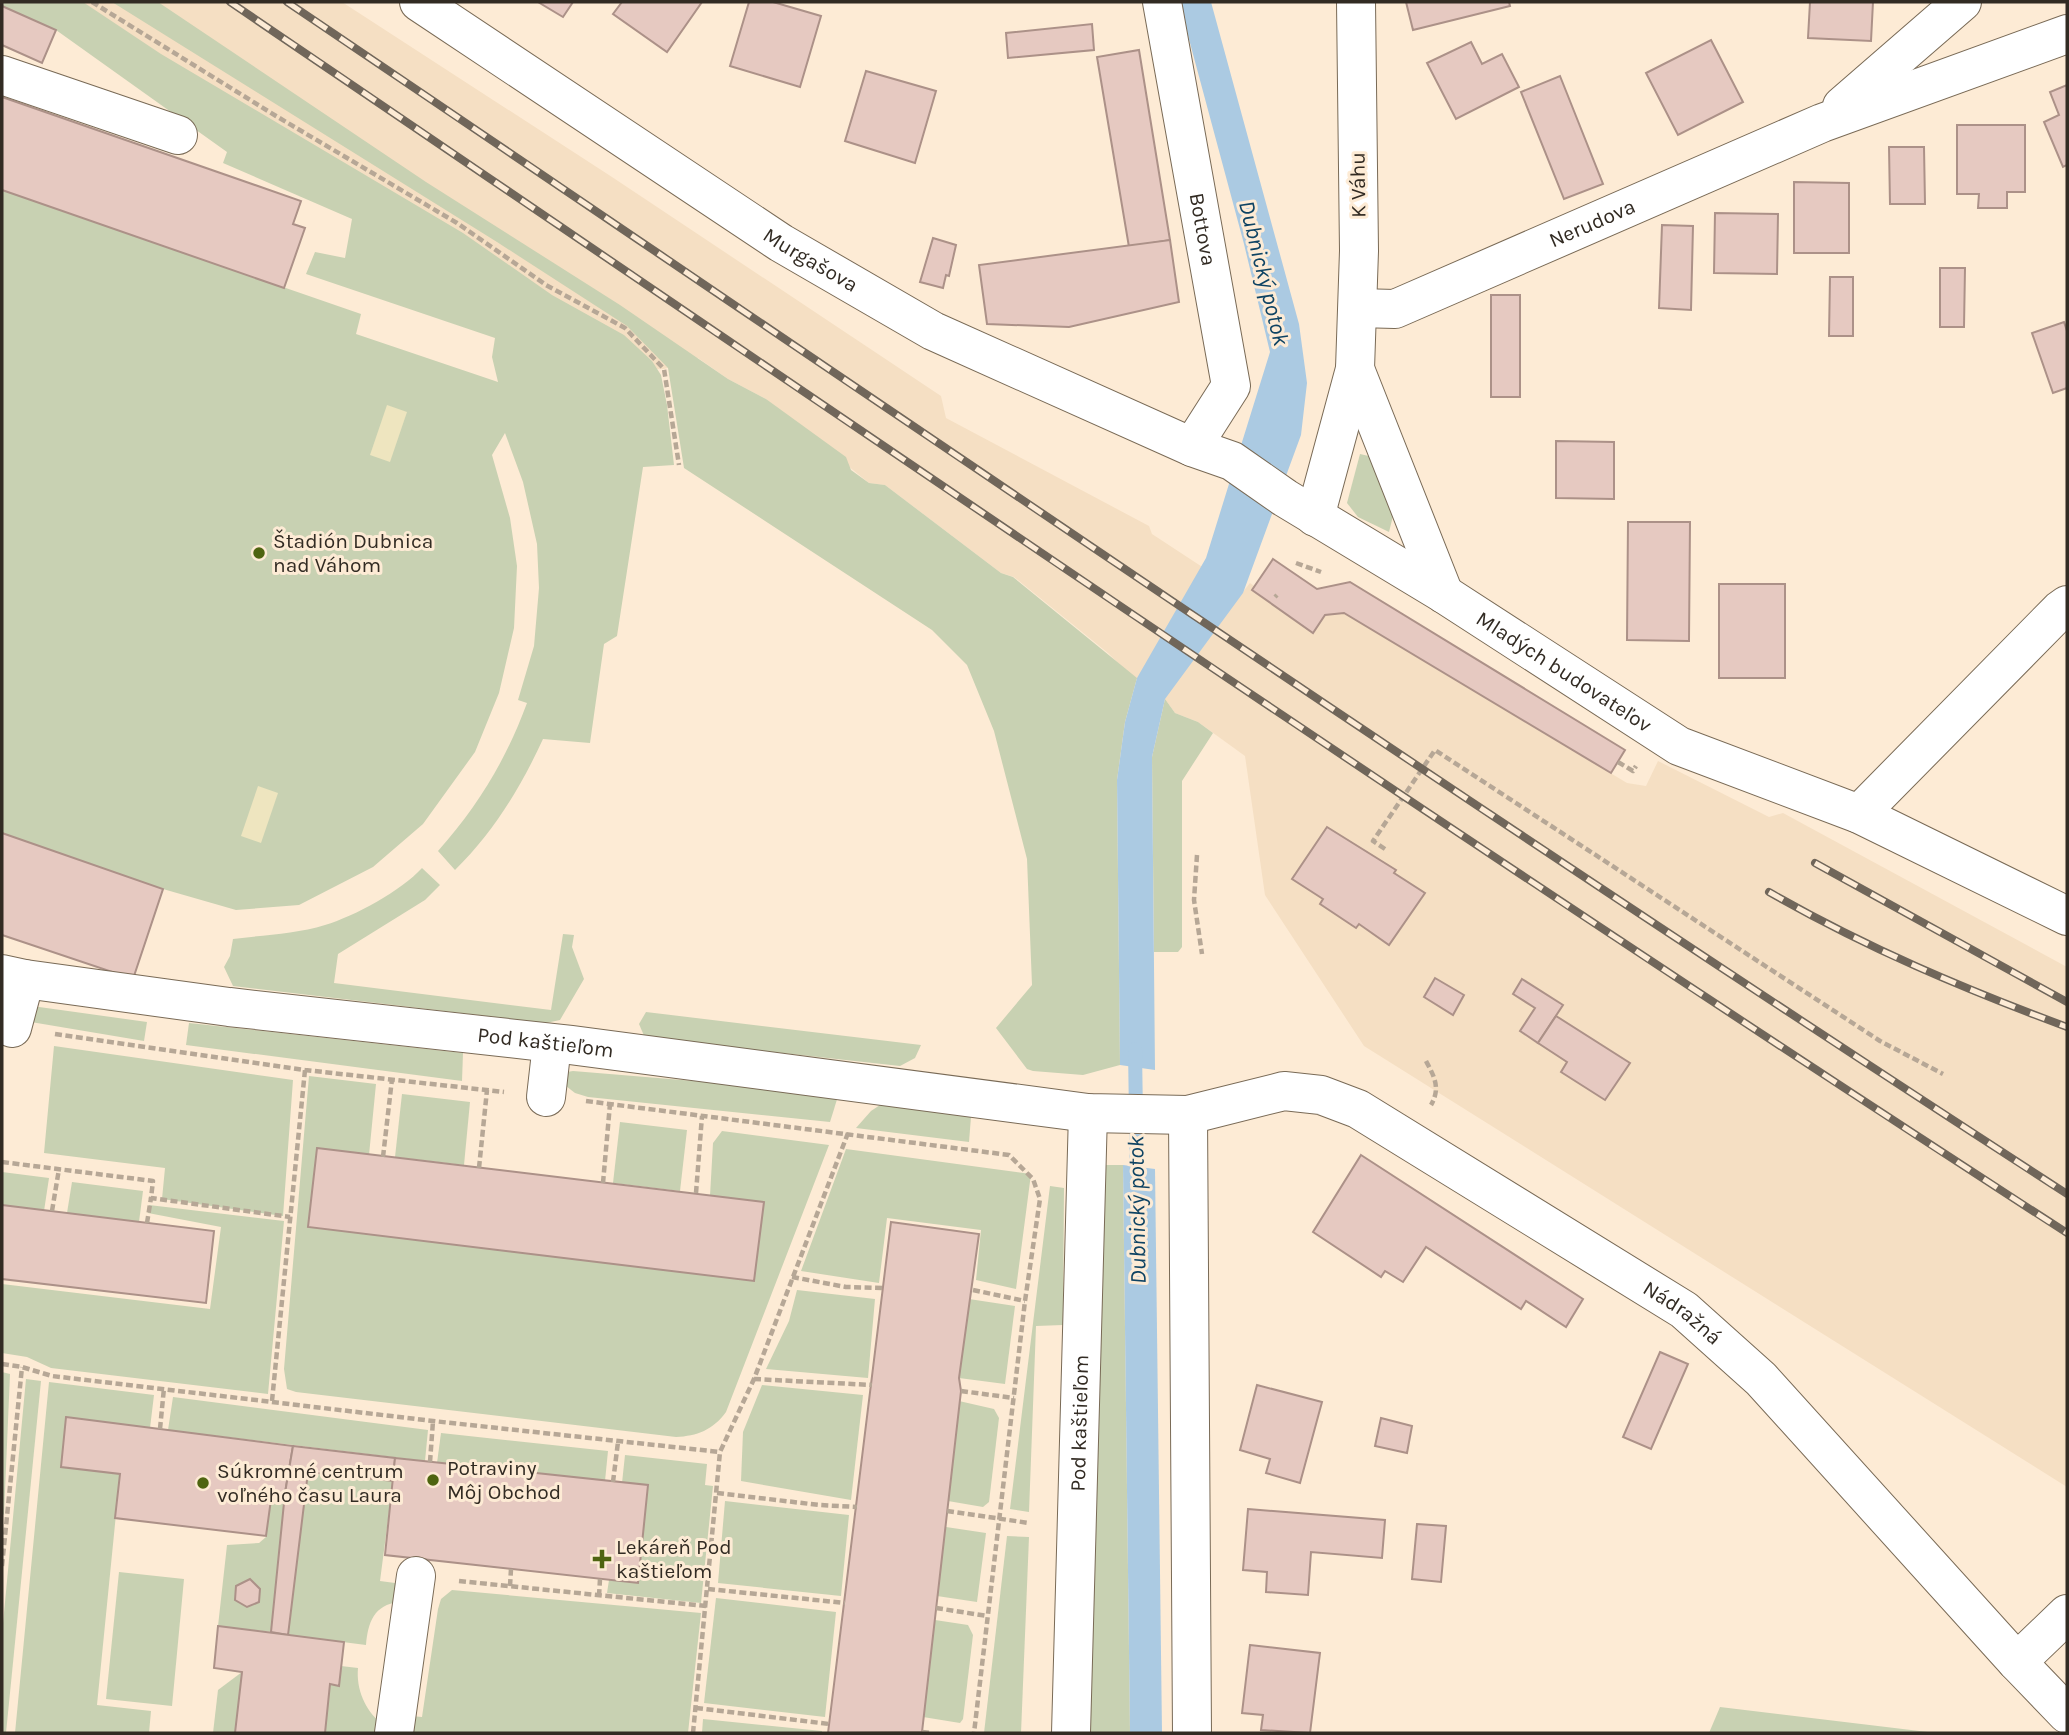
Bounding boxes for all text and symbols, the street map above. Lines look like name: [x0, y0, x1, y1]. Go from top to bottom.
street label: K Váhu: [1345, 152, 1371, 218]
street label: Bottova: [1185, 191, 1221, 268]
street label: Nerudova: [1545, 194, 1639, 252]
water label: Dubnický potok: [1233, 198, 1295, 349]
street label: Murgašova: [759, 223, 862, 297]
place label: Štadión Dubnica nad Váhom: [273, 529, 433, 577]
marker: Štadión Dubnica nad Váhom: [251, 545, 267, 561]
street label: Mladých budovateľov: [1472, 606, 1657, 737]
street label: Pod kaštieľom: [476, 1023, 615, 1062]
water label: Dubnický potok: [1122, 1135, 1152, 1284]
street label: Nádražná: [1639, 1276, 1726, 1350]
street label: Pod kaštieľom: [1066, 1354, 1093, 1492]
place label: Potraviny Môj Obchod: [447, 1456, 561, 1504]
place label: Súkromné centrum voľného času Laura: [217, 1459, 404, 1507]
marker: Potraviny Môj Obchod: [425, 1472, 441, 1488]
marker: Súkromné centrum voľného času Laura: [195, 1475, 211, 1491]
place label: Lekáreň Pod kaštieľom: [616, 1535, 732, 1583]
marker: Lekáreň Pod kaštieľom: [594, 1551, 610, 1567]

